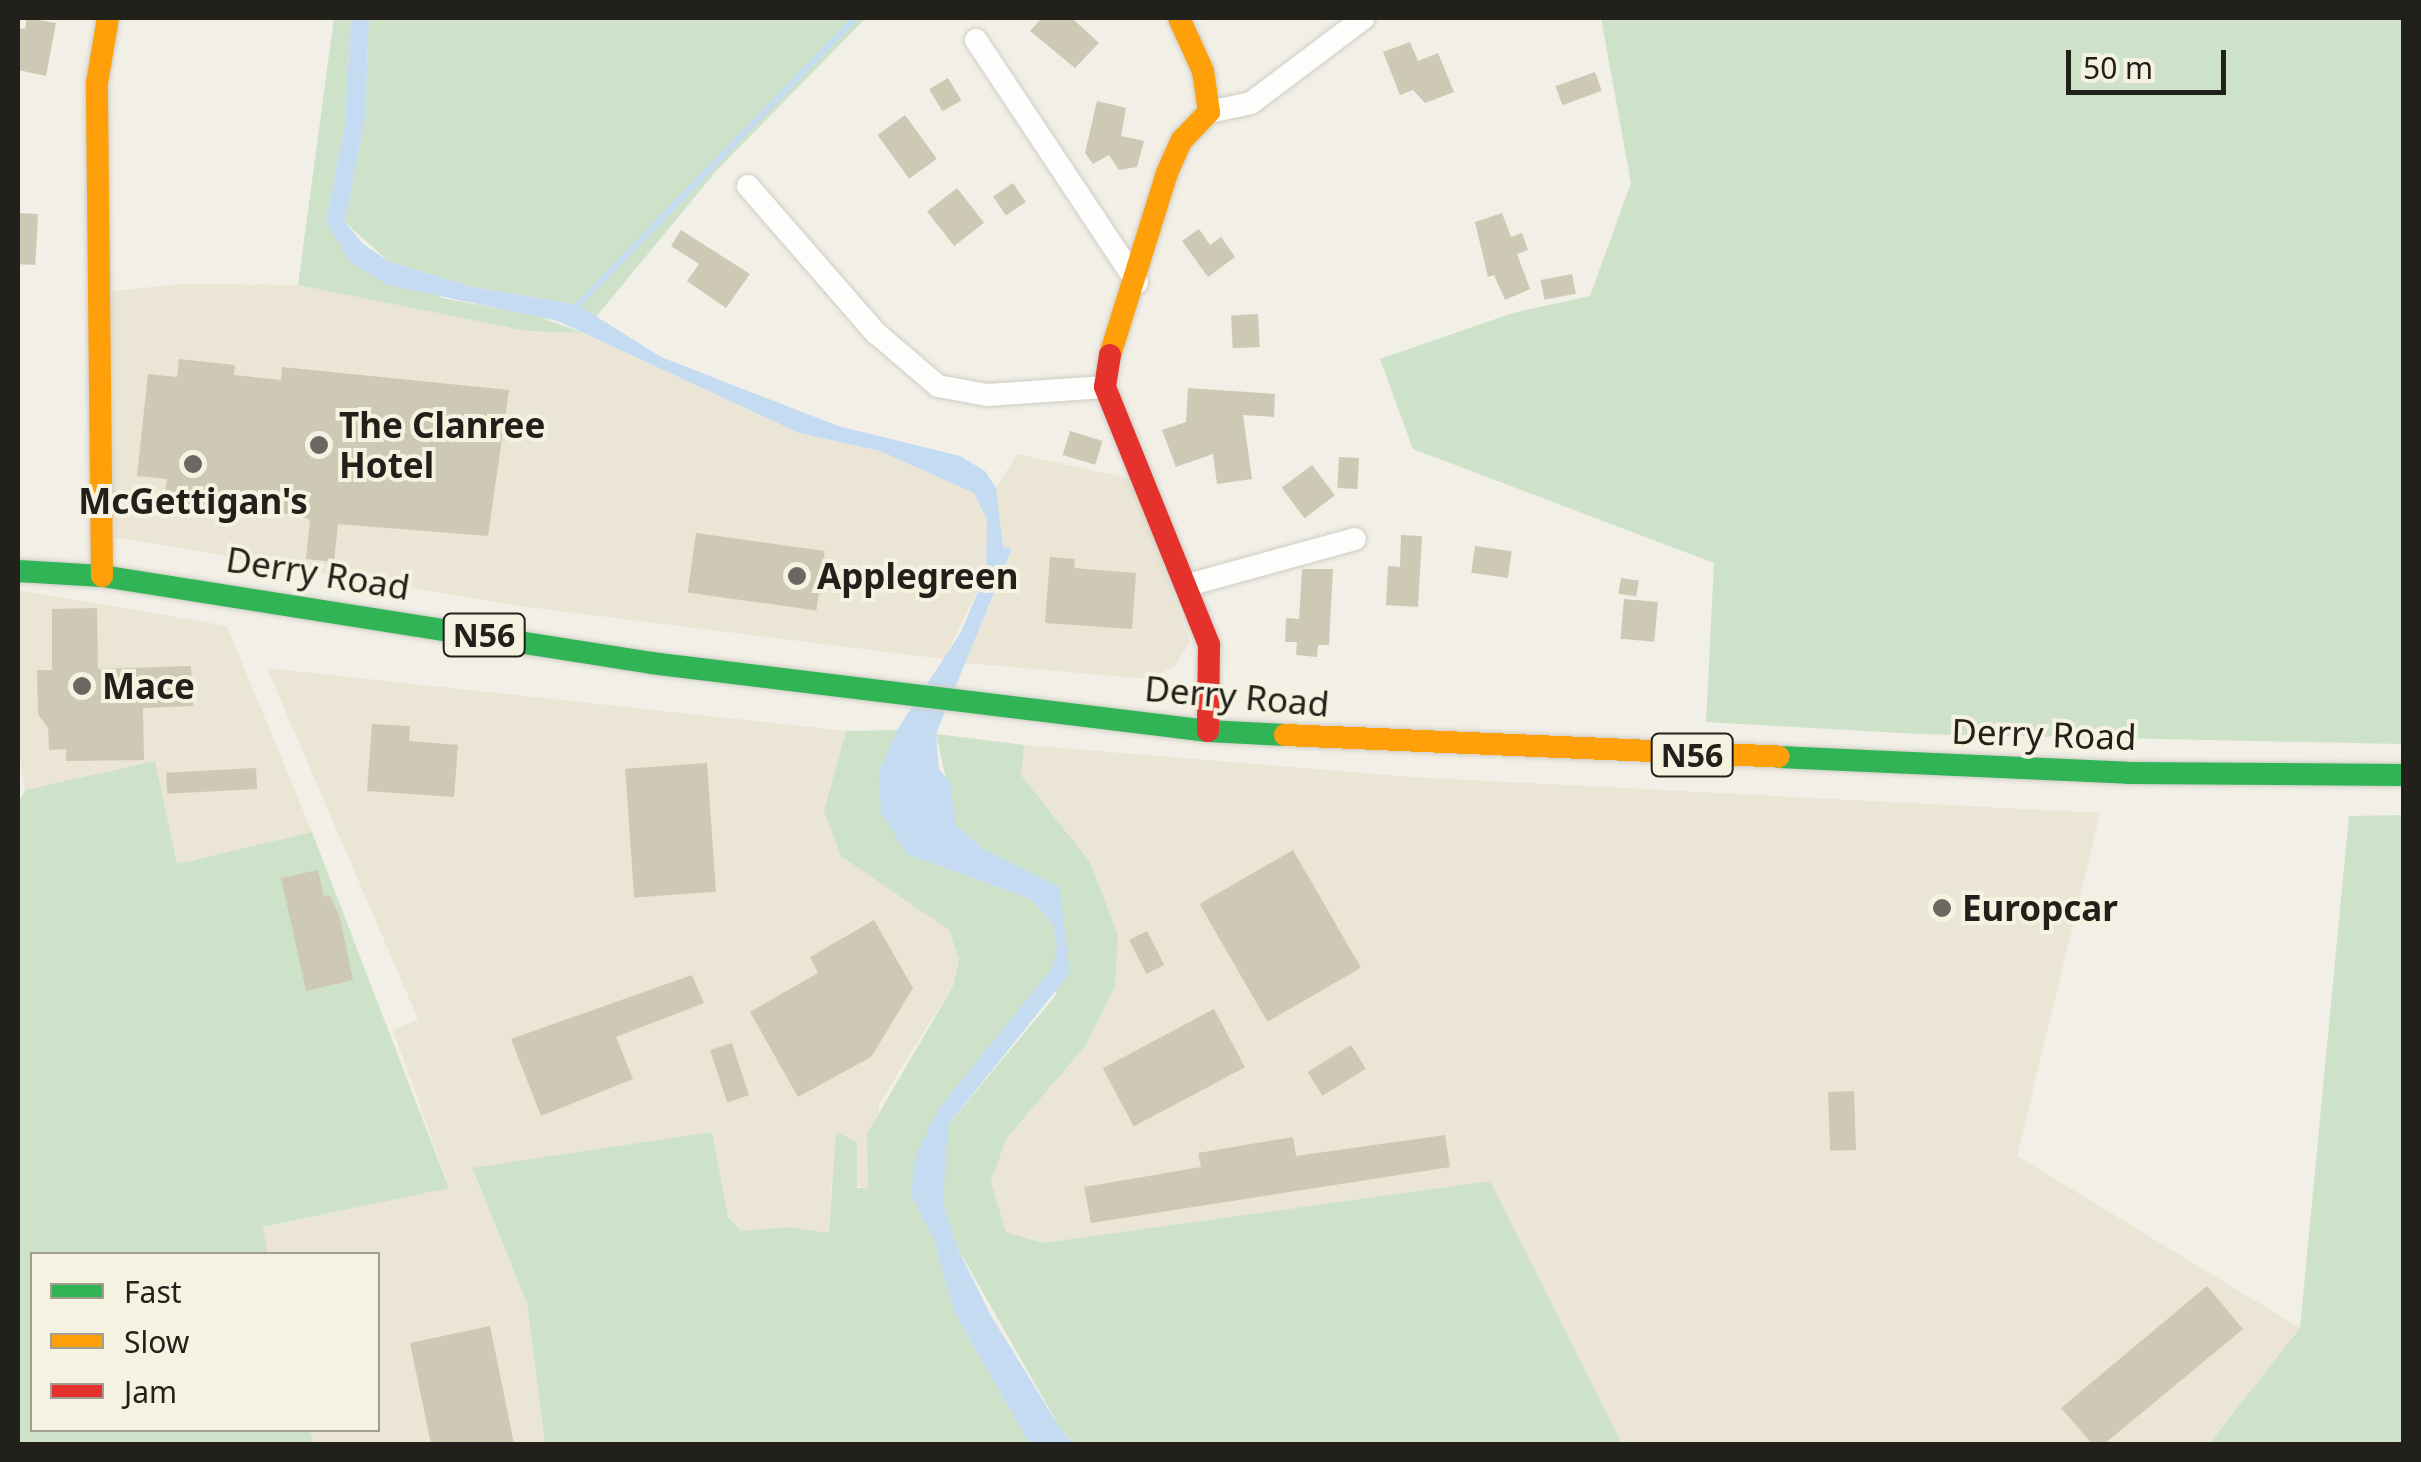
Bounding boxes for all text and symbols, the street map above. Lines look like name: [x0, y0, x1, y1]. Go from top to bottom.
scale bar: [2071, 30, 2231, 92]
text: 50 m: [2083, 47, 2153, 88]
place label: The Clanree Hotel: [339, 404, 545, 486]
marker: The Clanree Hotel: [308, 434, 330, 456]
marker: McGettigan's: [182, 453, 204, 475]
place label: McGettigan's: [78, 480, 308, 522]
street label: Derry Road: [223, 538, 413, 608]
place label: Applegreen: [817, 555, 1018, 597]
marker: Applegreen: [786, 565, 808, 587]
road number: N56: [442, 608, 526, 662]
place label: Mace: [102, 665, 195, 707]
street label: Derry Road: [1143, 667, 1331, 725]
marker: Mace: [71, 675, 93, 697]
street label: Derry Road: [1951, 710, 2137, 758]
road number: N56: [1650, 728, 1734, 782]
place label: Europcar: [1962, 887, 2118, 929]
marker: Europcar: [1931, 897, 1953, 919]
legend: [30, 1252, 380, 1432]
text: Fast: [124, 1271, 182, 1312]
text: Slow: [124, 1321, 189, 1362]
text: Jam: [124, 1371, 177, 1412]

